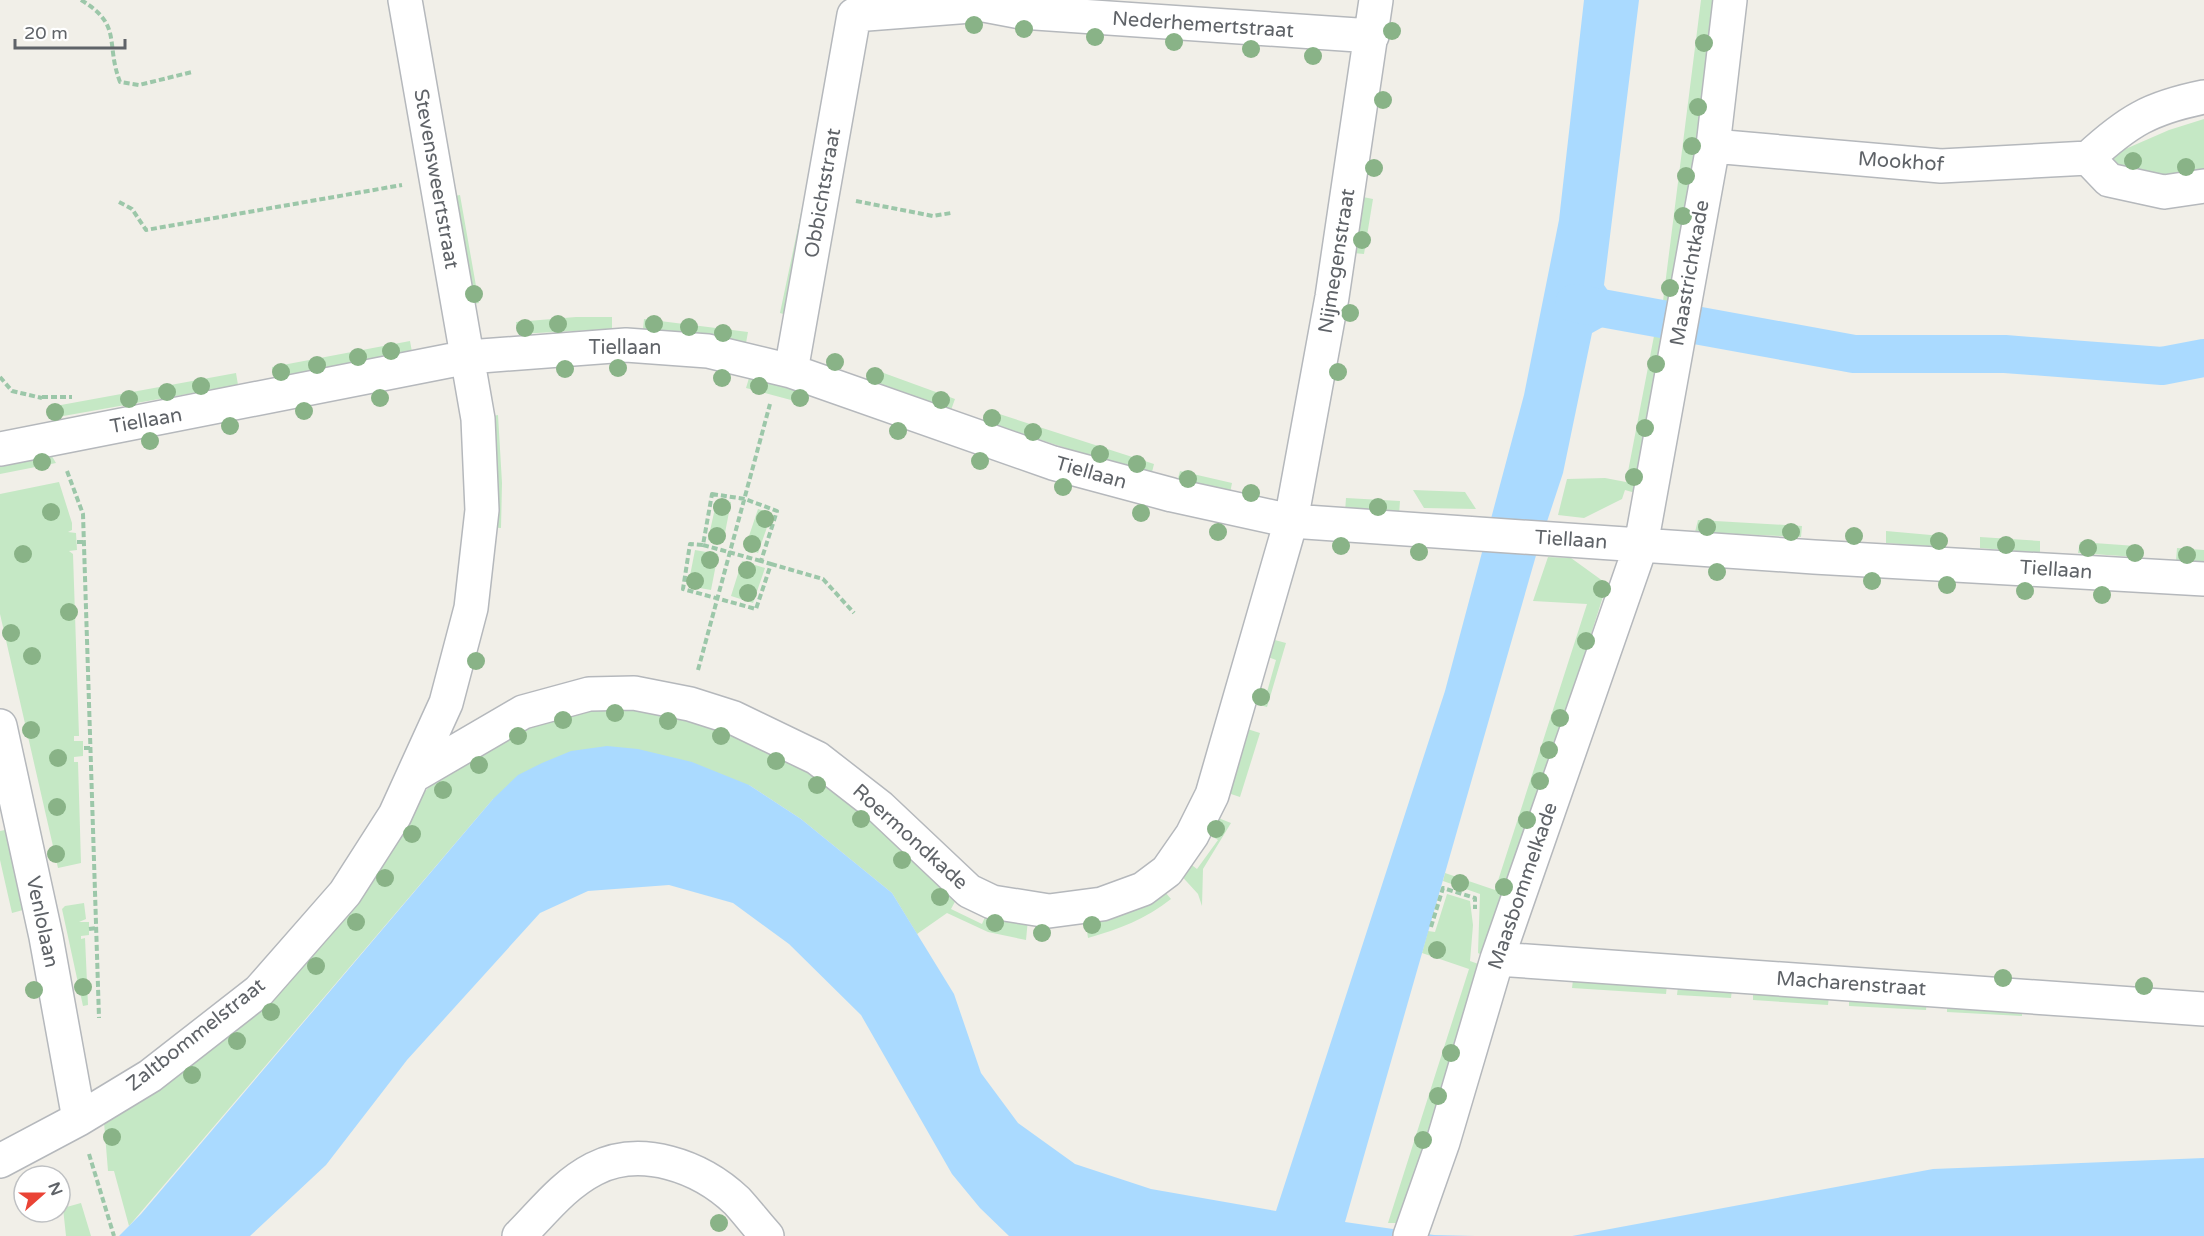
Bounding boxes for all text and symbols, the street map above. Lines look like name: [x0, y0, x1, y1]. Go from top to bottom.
street label: Nederhemertstraat: [1111, 7, 1295, 43]
scale bar: [15, 12, 124, 50]
text: 20 m: [24, 22, 68, 44]
street label: Stevensweertstraat: [408, 87, 464, 271]
street label: Obbichtstraat: [800, 126, 846, 260]
street label: Mookhof: [1857, 147, 1945, 177]
street label: Nijmegenstraat: [1314, 186, 1360, 335]
street label: Maastrichtkade: [1665, 198, 1715, 348]
street label: Tiellaan: [589, 336, 661, 360]
street label: Tiellaan: [108, 403, 184, 439]
street label: Tiellaan: [1053, 451, 1129, 495]
street label: Tiellaan: [1534, 525, 1608, 555]
street label: Tiellaan: [2019, 555, 2093, 585]
street label: Roermondkade: [848, 779, 972, 895]
street label: Maasbommelkade: [1483, 799, 1563, 973]
street label: Venlolaan: [21, 874, 63, 970]
street label: Macharenstraat: [1775, 967, 1927, 1001]
street label: Zaltbommelstraat: [122, 973, 270, 1097]
north arrow: [12, 1164, 72, 1224]
text: N: [43, 1179, 67, 1199]

